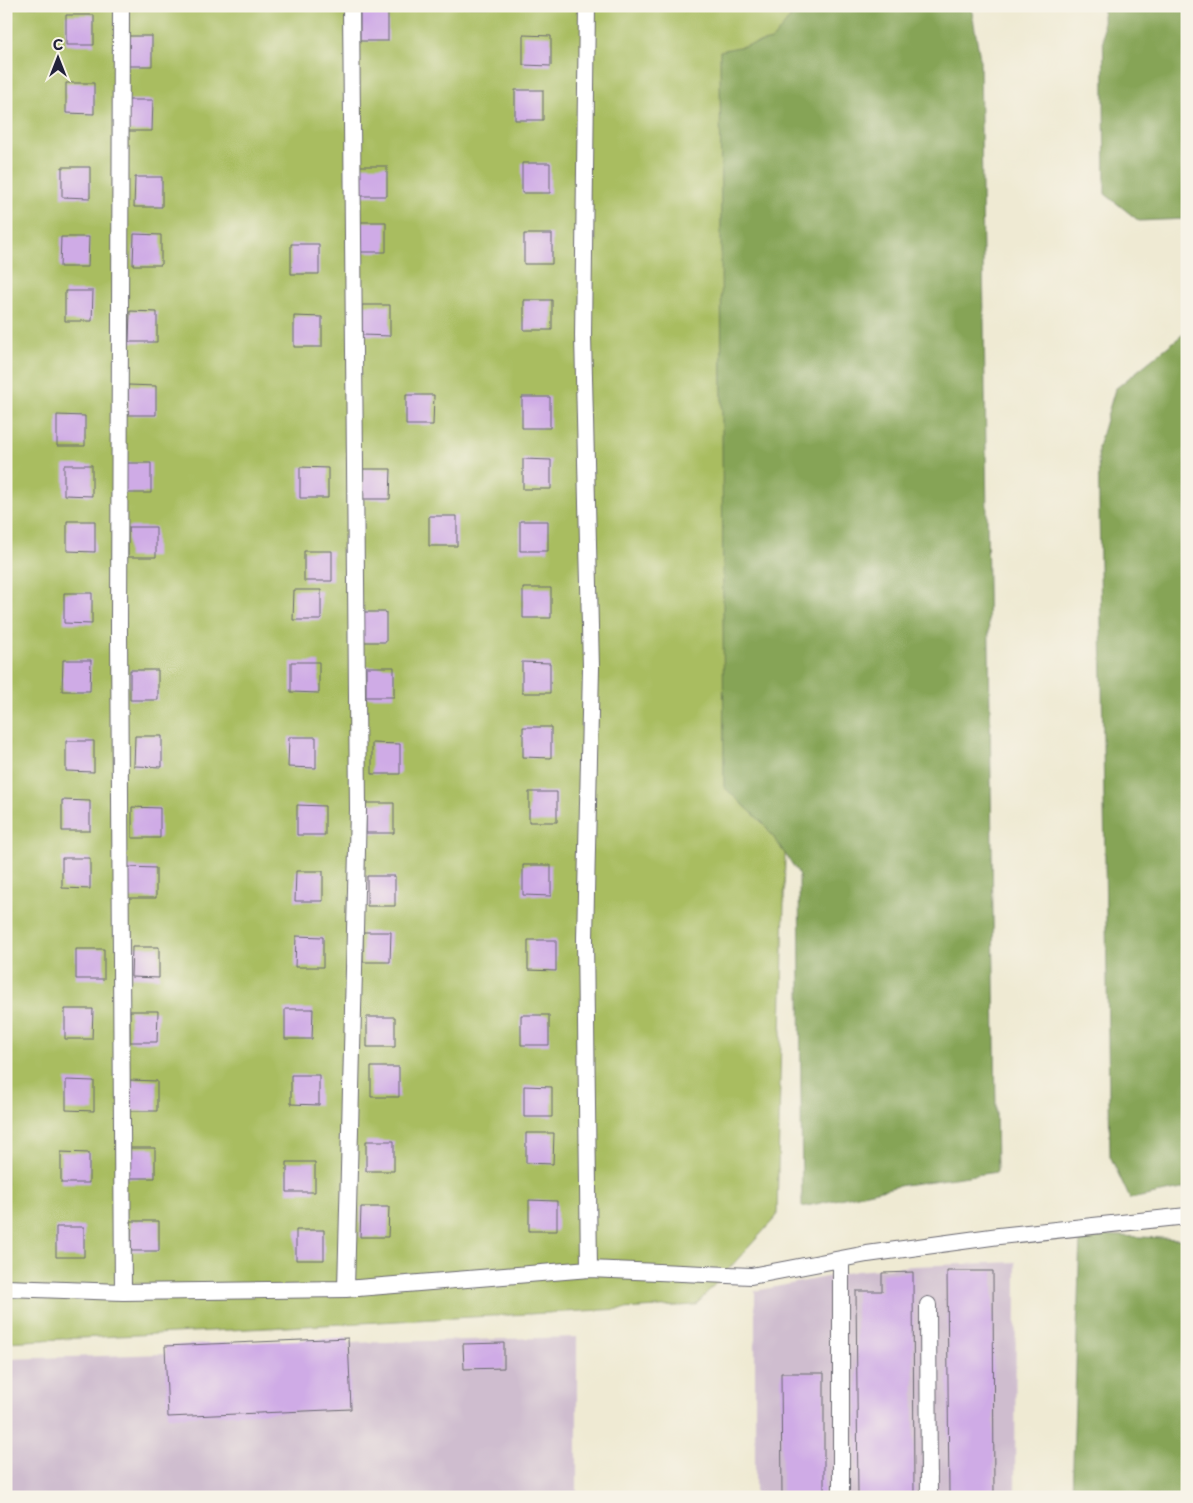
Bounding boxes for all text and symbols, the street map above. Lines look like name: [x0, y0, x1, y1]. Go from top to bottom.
north arrow: [32, 32, 82, 82]
text: С: [53, 34, 63, 55]

